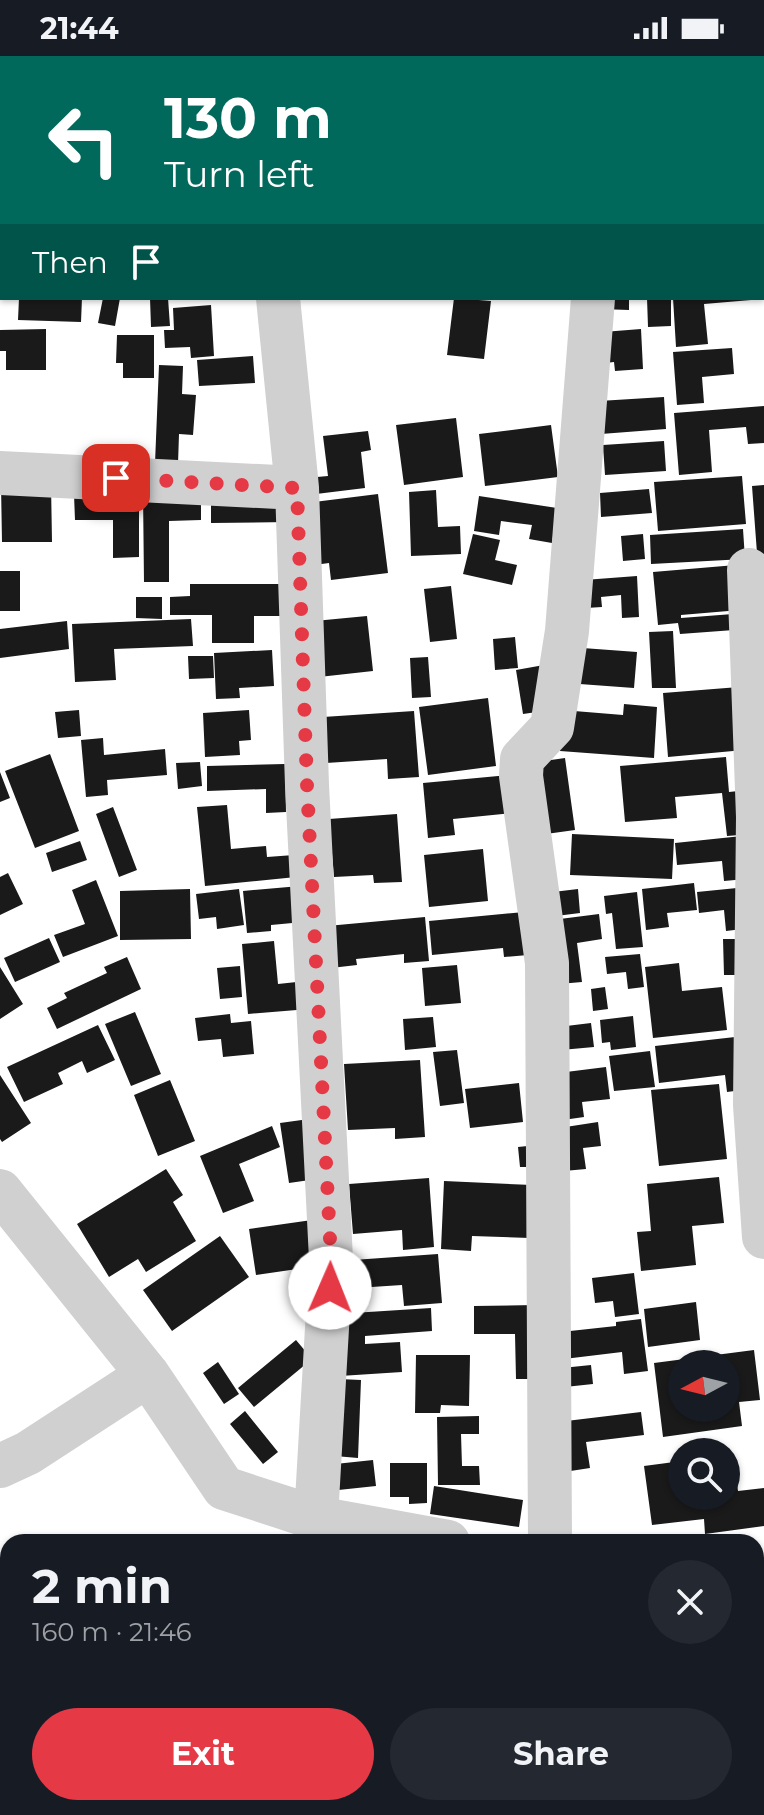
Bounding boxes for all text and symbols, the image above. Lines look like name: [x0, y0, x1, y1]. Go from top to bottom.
text: 21:44: [40, 10, 119, 47]
text: 130 m: [164, 84, 332, 152]
icon: left: [32, 88, 136, 192]
text: Turn left: [164, 152, 315, 196]
icon: arrive: [124, 240, 168, 284]
text: Then: [32, 244, 108, 281]
pin: [82, 444, 150, 512]
icon: arrive: [94, 456, 138, 500]
position arrow: [288, 1246, 372, 1330]
north arrow: [668, 1350, 740, 1422]
map controls: [668, 1350, 740, 1510]
button: search: [668, 1438, 740, 1510]
text: 2 min: [32, 1557, 172, 1615]
button: close: [648, 1560, 732, 1644]
text: 160 m · 21:46: [32, 1616, 192, 1648]
button: Exit: [32, 1708, 374, 1800]
button: Share: [390, 1708, 732, 1800]

